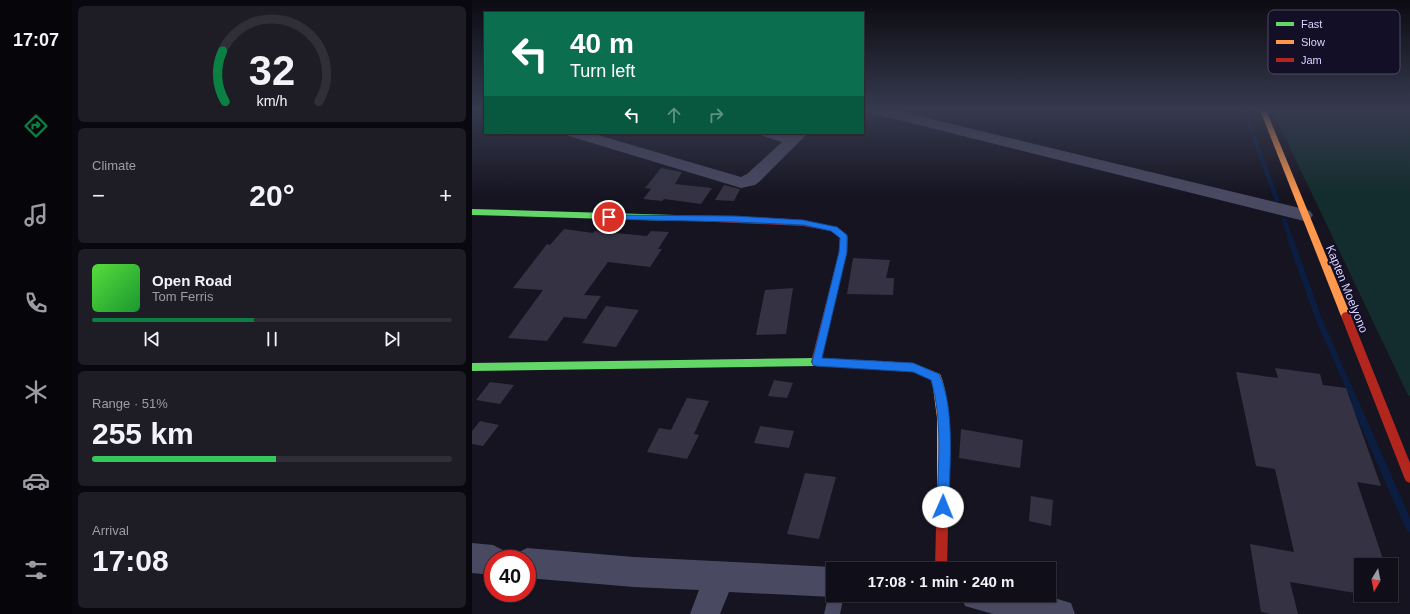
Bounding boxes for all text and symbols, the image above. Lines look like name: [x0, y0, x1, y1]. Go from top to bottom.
legend: [1268, 10, 1400, 74]
text: Fast: [1301, 18, 1322, 30]
icon: left: [504, 28, 556, 80]
text: 40 m: [570, 28, 634, 59]
text: 17:07: [13, 30, 59, 50]
text: Slow: [1301, 36, 1325, 48]
text: 32: [249, 47, 295, 94]
text: Jam: [1301, 54, 1322, 66]
text: Turn left: [570, 61, 635, 81]
text: km/h: [257, 92, 288, 108]
icon: left: [621, 104, 643, 126]
icon: ahead: [663, 104, 685, 126]
icon: right: [705, 104, 727, 126]
icon: directions: [22, 112, 50, 140]
text: Climate: [92, 158, 136, 173]
text: 20°: [249, 179, 295, 212]
text: −: [92, 183, 105, 208]
text: +: [439, 183, 452, 208]
pin: [592, 200, 626, 234]
icon: music: [22, 201, 50, 229]
icon: arrive: [598, 206, 620, 228]
street label: Kapten Moelyono: [1323, 243, 1371, 335]
text: Open Road: [152, 272, 232, 289]
icon: phone: [22, 289, 50, 317]
text: Tom Ferris: [152, 289, 213, 304]
icon: previous: [141, 328, 163, 350]
icon: pause: [261, 328, 283, 350]
icon: next: [381, 328, 403, 350]
icon: climate: [22, 378, 50, 406]
text: Range · 51%: [92, 396, 168, 411]
text: 255 km: [92, 417, 194, 450]
icon: car: [22, 467, 50, 495]
position arrow: [922, 486, 964, 528]
text: Arrival: [92, 523, 129, 538]
text: 17:08: [92, 544, 169, 577]
speed limit sign: 40: [484, 550, 536, 602]
icon: filters: [22, 556, 50, 584]
north arrow: [1354, 558, 1398, 602]
map controls: [1354, 558, 1398, 602]
text: 17:08 · 1 min · 240 m: [868, 573, 1014, 590]

